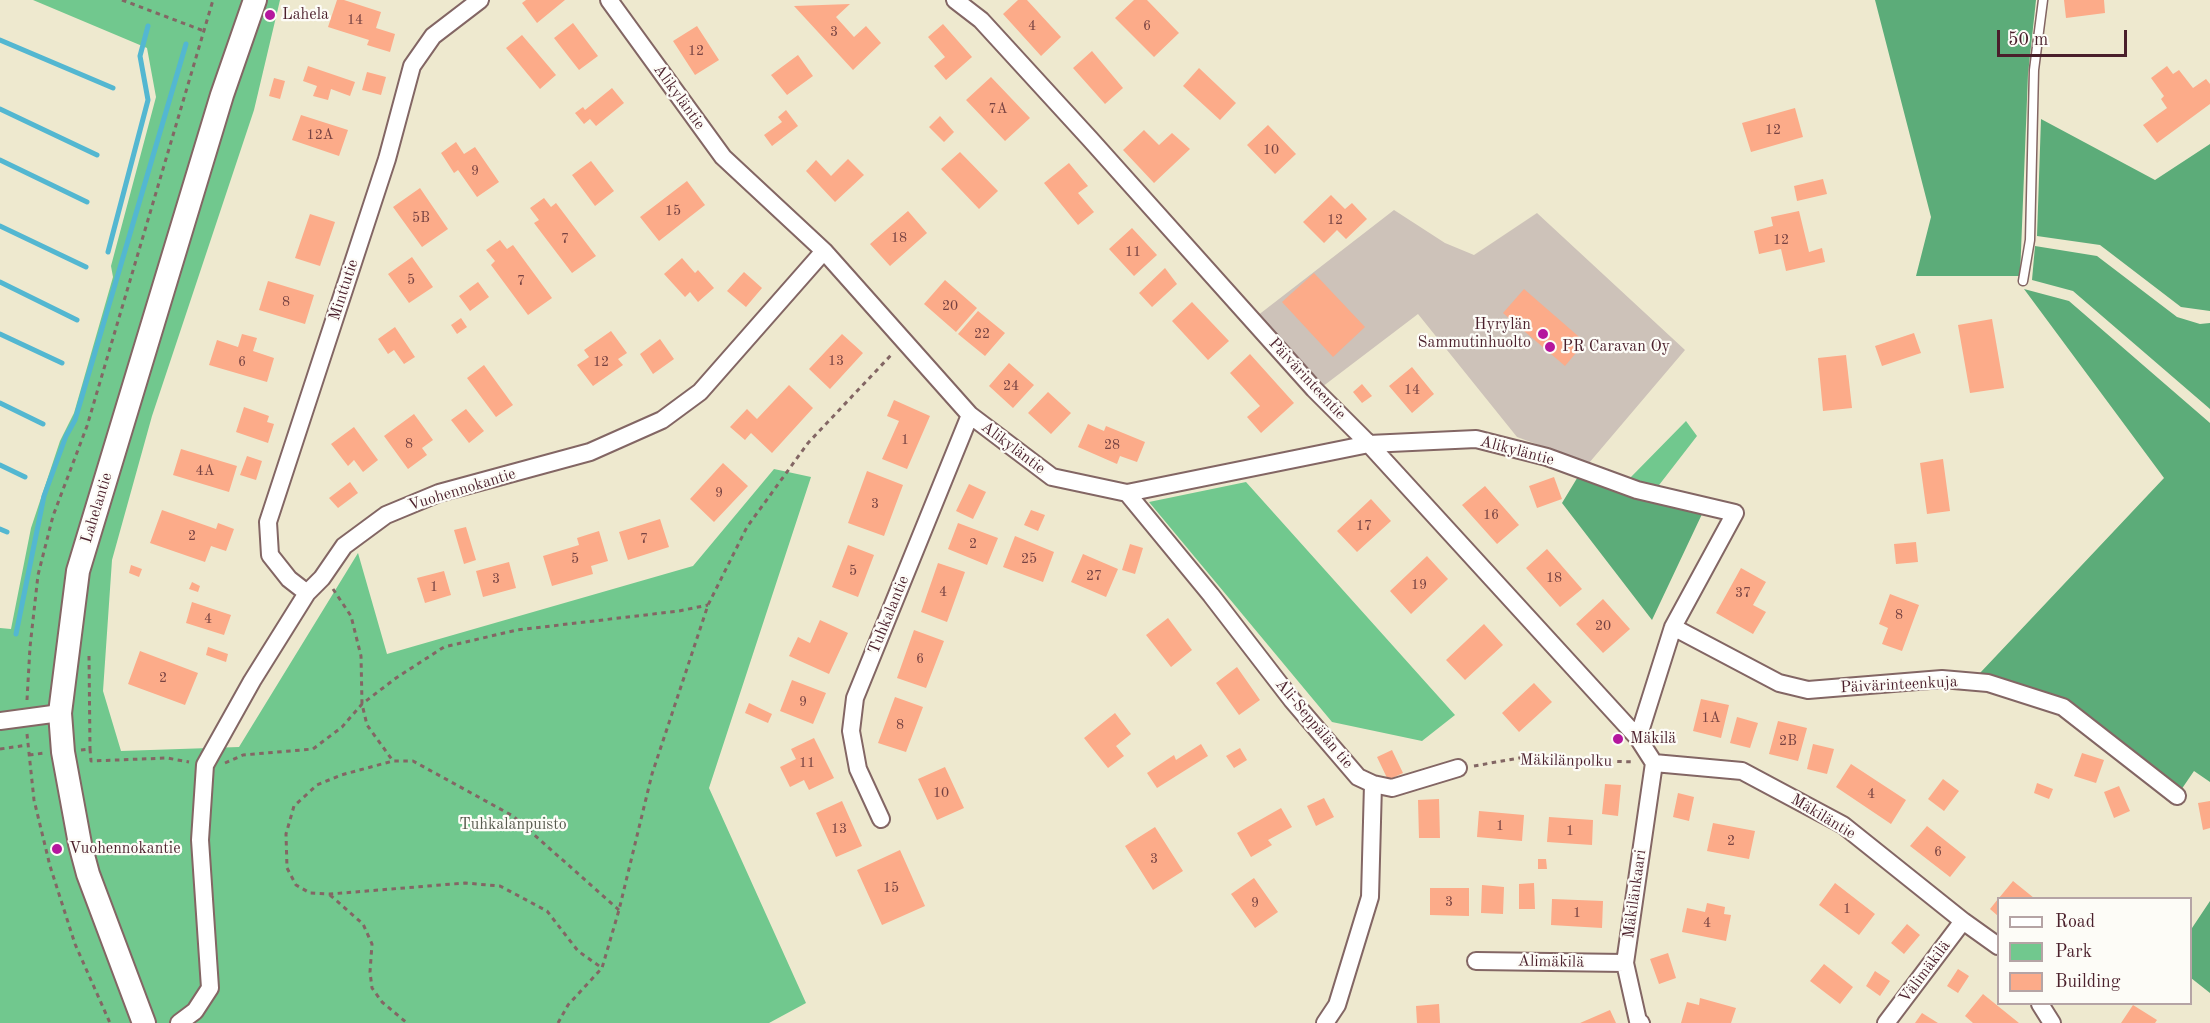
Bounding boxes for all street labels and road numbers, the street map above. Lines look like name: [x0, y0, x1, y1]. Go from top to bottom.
street label: Alikyläntie: [649, 61, 709, 133]
street label: Minttutie: [325, 257, 363, 323]
street label: Päivärinteentie: [1264, 334, 1350, 424]
street label: Alikyläntie: [977, 418, 1049, 478]
street label: Alikyläntie: [1478, 432, 1556, 470]
street label: Vuohennokantie: [406, 465, 518, 515]
street label: Lahelantie: [77, 470, 117, 546]
street label: Tuhkalantie: [865, 573, 913, 657]
street label: Päivärinteenkuja: [1840, 672, 1958, 698]
street label: Ali-Seppälän tie: [1271, 675, 1357, 773]
street label: Mäkilänpolku: [1520, 751, 1612, 771]
street label: Mäkiläntie: [1787, 790, 1859, 844]
street label: Mäkilänkaari: [1619, 848, 1651, 940]
street label: Välimäkilä: [1895, 937, 1955, 1007]
street label: Alimäkilä: [1518, 952, 1584, 972]

